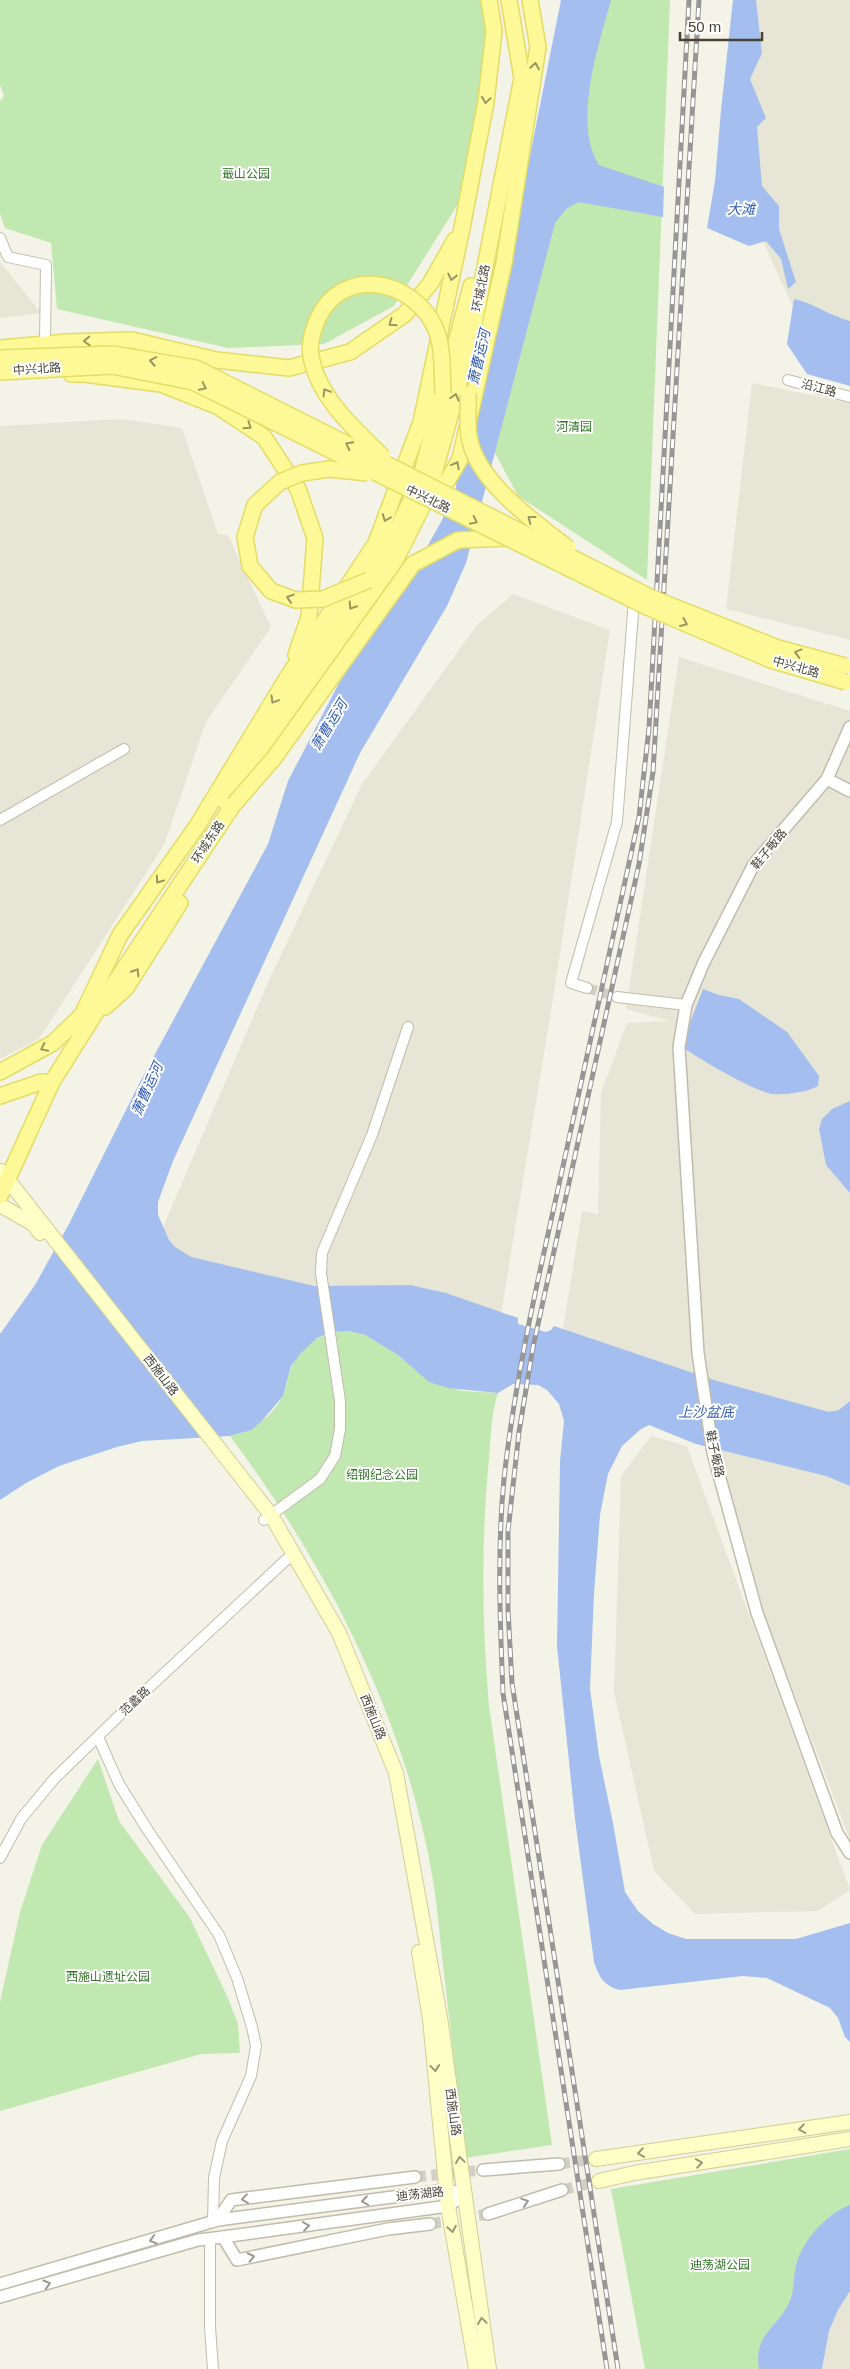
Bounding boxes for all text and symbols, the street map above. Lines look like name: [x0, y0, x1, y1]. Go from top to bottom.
scale bar: [680, 10, 762, 42]
text: 50 m: [688, 18, 721, 35]
one-way arrow: [529, 62, 539, 70]
one-way arrow: [481, 97, 492, 105]
park label: 蕺山公园: [222, 167, 270, 181]
water label: 大滩: [727, 201, 757, 217]
street label: 环城北路: [470, 263, 492, 313]
one-way arrow: [447, 273, 457, 282]
one-way arrow: [389, 317, 398, 326]
water label: 萧曹运河: [465, 325, 494, 386]
one-way arrow: [82, 336, 90, 346]
one-way arrow: [149, 356, 158, 366]
street label: 中兴北路: [13, 360, 61, 378]
street label: 沿江路: [800, 377, 838, 399]
one-way arrow: [198, 381, 207, 391]
one-way arrow: [323, 389, 333, 398]
one-way arrow: [449, 393, 460, 401]
one-way arrow: [242, 420, 251, 430]
park label: 河清园: [556, 420, 592, 434]
one-way arrow: [345, 441, 354, 451]
one-way arrow: [450, 462, 460, 471]
street label: 中兴北路: [403, 482, 453, 516]
one-way arrow: [382, 513, 392, 521]
one-way arrow: [469, 515, 478, 525]
one-way arrow: [527, 516, 537, 525]
one-way arrow: [286, 593, 294, 603]
one-way arrow: [348, 601, 358, 610]
one-way arrow: [679, 616, 688, 627]
one-way arrow: [794, 649, 802, 659]
street label: 中兴北路: [771, 654, 821, 680]
water label: 萧曹运河: [308, 694, 352, 753]
one-way arrow: [270, 695, 280, 704]
street label: 环城东路: [189, 818, 227, 866]
street label: 鞋子畈路: [748, 826, 790, 872]
one-way arrow: [156, 874, 165, 884]
one-way arrow: [130, 969, 140, 978]
one-way arrow: [40, 1042, 49, 1052]
water label: 萧曹运河: [128, 1057, 167, 1118]
street label: 西施山路: [141, 1352, 181, 1398]
water label: 上沙盆底: [678, 1404, 736, 1420]
street label: 鞋子畈路: [703, 1429, 727, 1479]
park label: 绍钢纪念公园: [346, 1468, 418, 1482]
street label: 范蠡路: [117, 1684, 153, 1718]
street label: 西施山路: [358, 1692, 388, 1742]
park label: 西施山遗址公园: [66, 1970, 150, 1984]
one-way arrow: [429, 2064, 440, 2072]
street label: 西施山路: [443, 2087, 463, 2137]
one-way arrow: [797, 2123, 805, 2134]
one-way arrow: [637, 2147, 645, 2157]
one-way arrow: [455, 2155, 466, 2163]
one-way arrow: [694, 2158, 703, 2168]
street label: 迪荡湖路: [395, 2185, 445, 2203]
one-way arrow: [241, 2193, 249, 2204]
one-way arrow: [360, 2195, 368, 2206]
one-way arrow: [520, 2198, 528, 2208]
one-way arrow: [302, 2221, 310, 2232]
one-way arrow: [447, 2225, 457, 2233]
one-way arrow: [149, 2234, 157, 2244]
one-way arrow: [246, 2252, 255, 2263]
park label: 迪荡湖公园: [690, 2258, 750, 2272]
one-way arrow: [42, 2279, 50, 2289]
one-way arrow: [478, 2316, 488, 2325]

